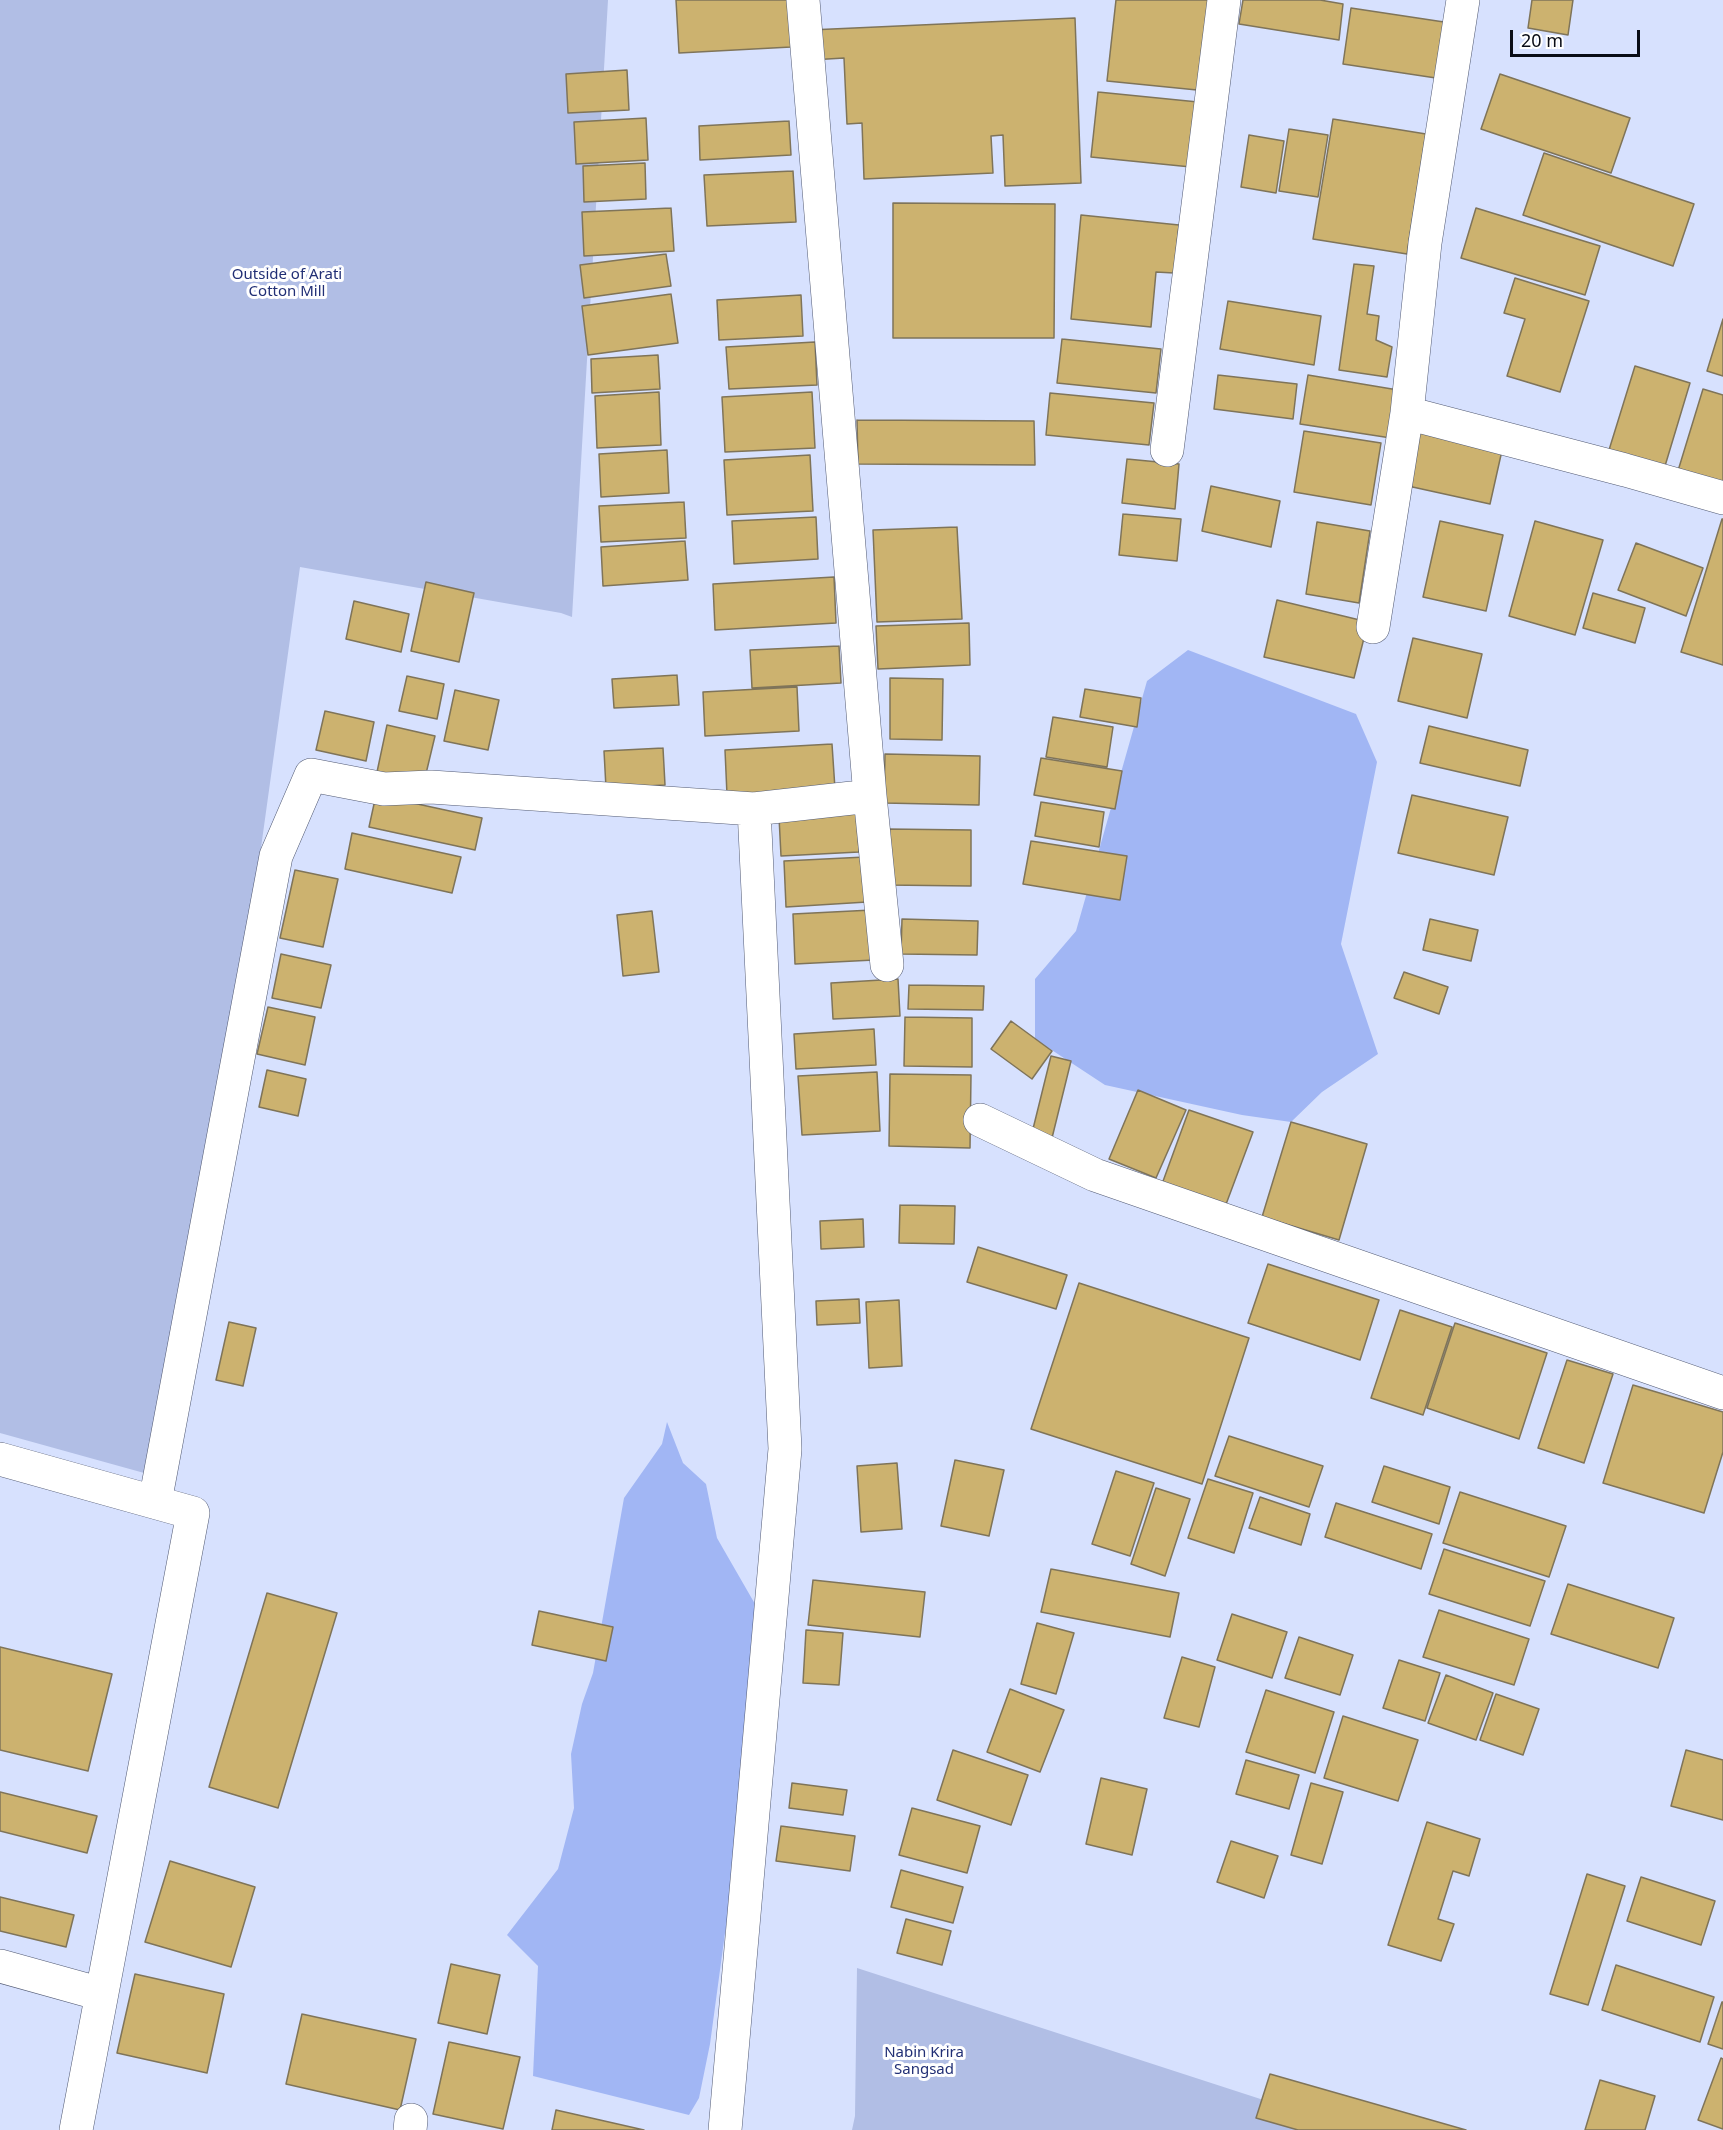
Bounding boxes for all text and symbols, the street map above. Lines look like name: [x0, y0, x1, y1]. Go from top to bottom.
scale bar: [1513, 18, 1644, 56]
text: 20 m: [1521, 28, 1563, 52]
park label: Outside of Arati Cotton Mill: [232, 266, 342, 301]
park label: Nabin Krira Sangsad: [884, 2044, 964, 2079]

